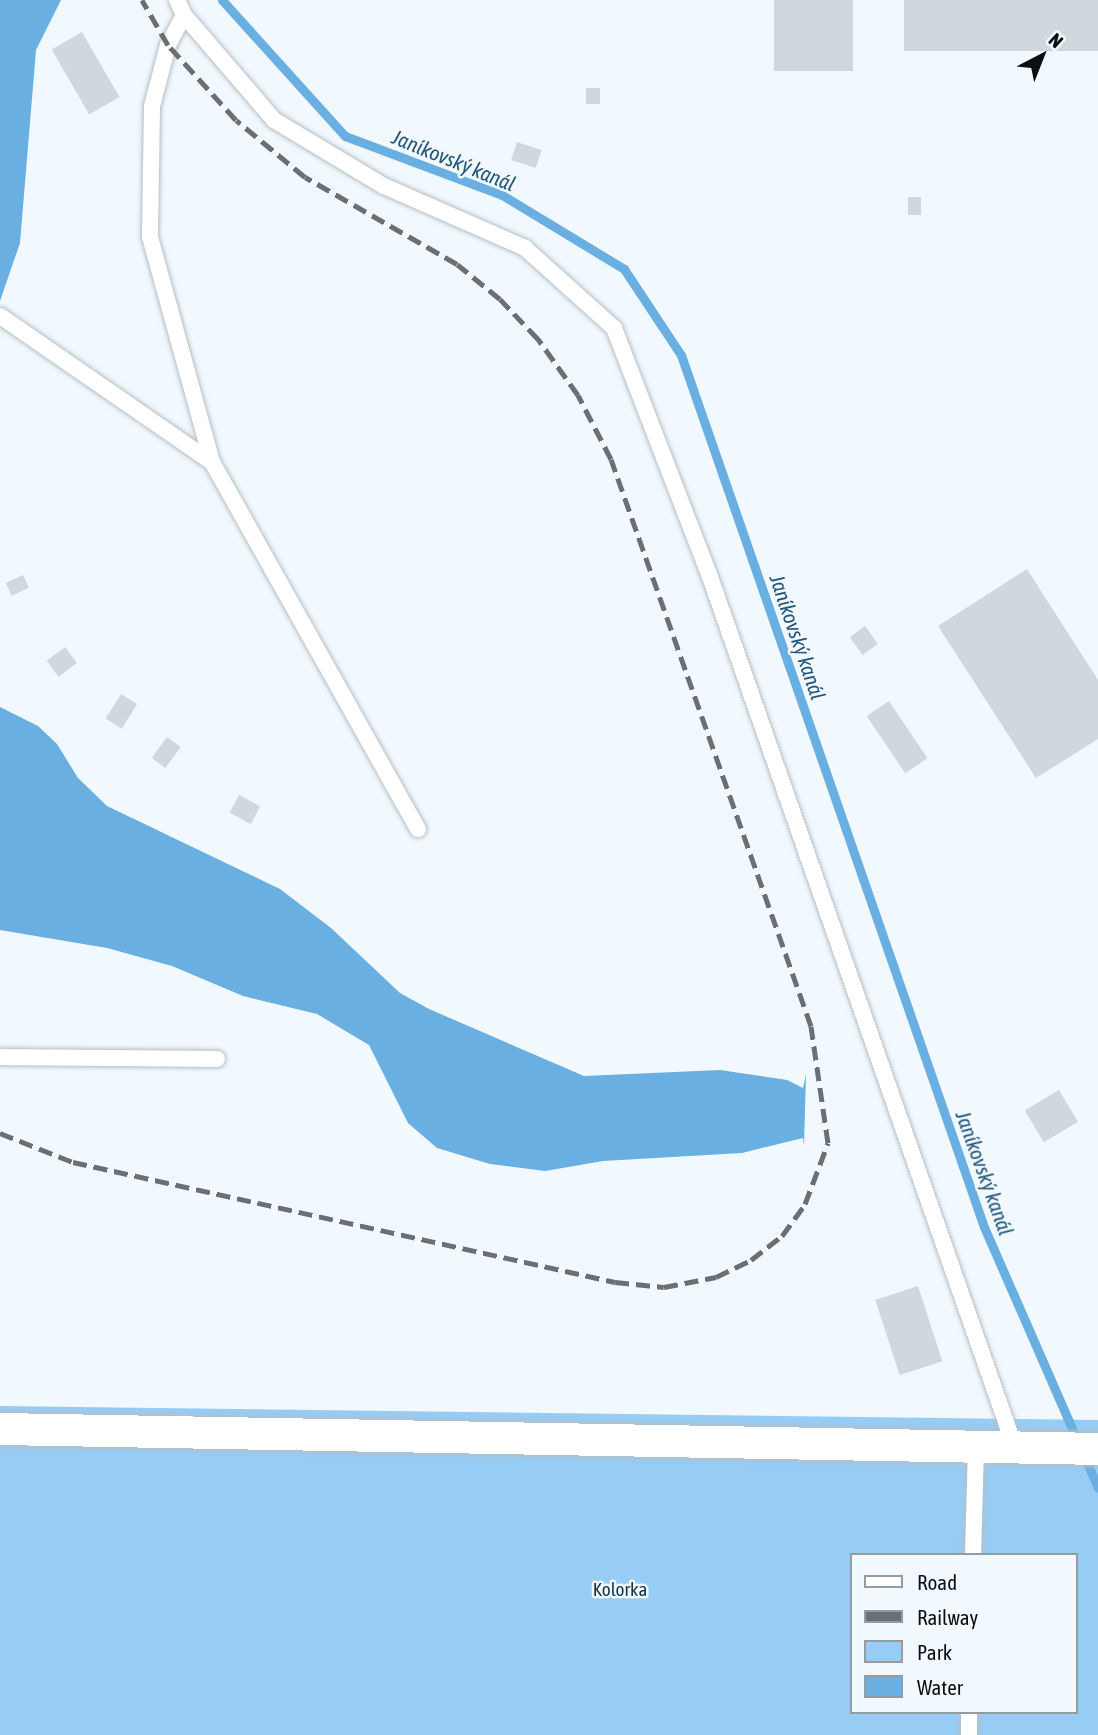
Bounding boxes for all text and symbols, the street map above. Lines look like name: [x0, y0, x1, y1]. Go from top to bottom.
north arrow: [1007, 21, 1077, 91]
text: N: [1045, 28, 1068, 52]
water label: Janíkovský kanál: [389, 124, 519, 196]
water label: Janíkovský kanál: [765, 571, 831, 703]
water label: Janíkovský kanál: [951, 1107, 1019, 1239]
legend: [850, 1553, 1077, 1714]
text: Road: [917, 1570, 957, 1594]
park label: Kolorka: [593, 1579, 647, 1601]
text: Railway: [917, 1605, 978, 1629]
text: Park: [917, 1640, 952, 1664]
text: Water: [917, 1675, 963, 1699]

